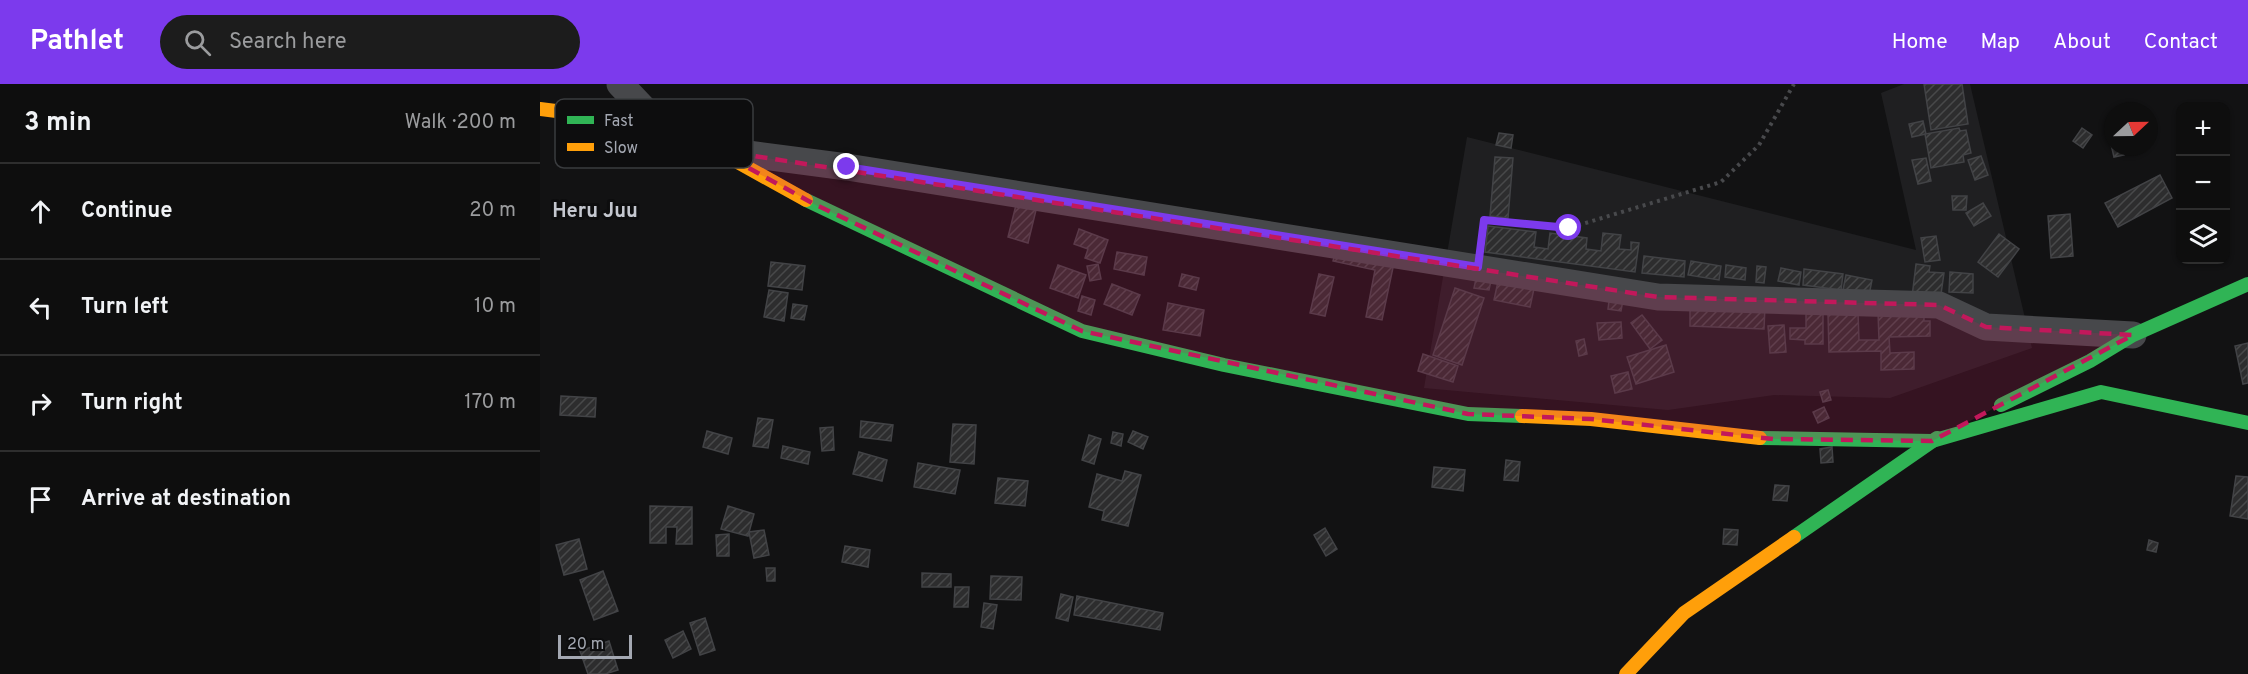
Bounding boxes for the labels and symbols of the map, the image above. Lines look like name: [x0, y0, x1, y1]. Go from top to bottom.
legend: [555, 99, 753, 168]
north arrow: [2104, 102, 2158, 156]
text: Fast: [604, 112, 634, 132]
text: Slow: [604, 139, 638, 159]
route end: [833, 153, 859, 179]
district label: Heru Juu: [552, 199, 638, 225]
route start: [1555, 214, 1581, 240]
scale bar: [558, 632, 632, 660]

